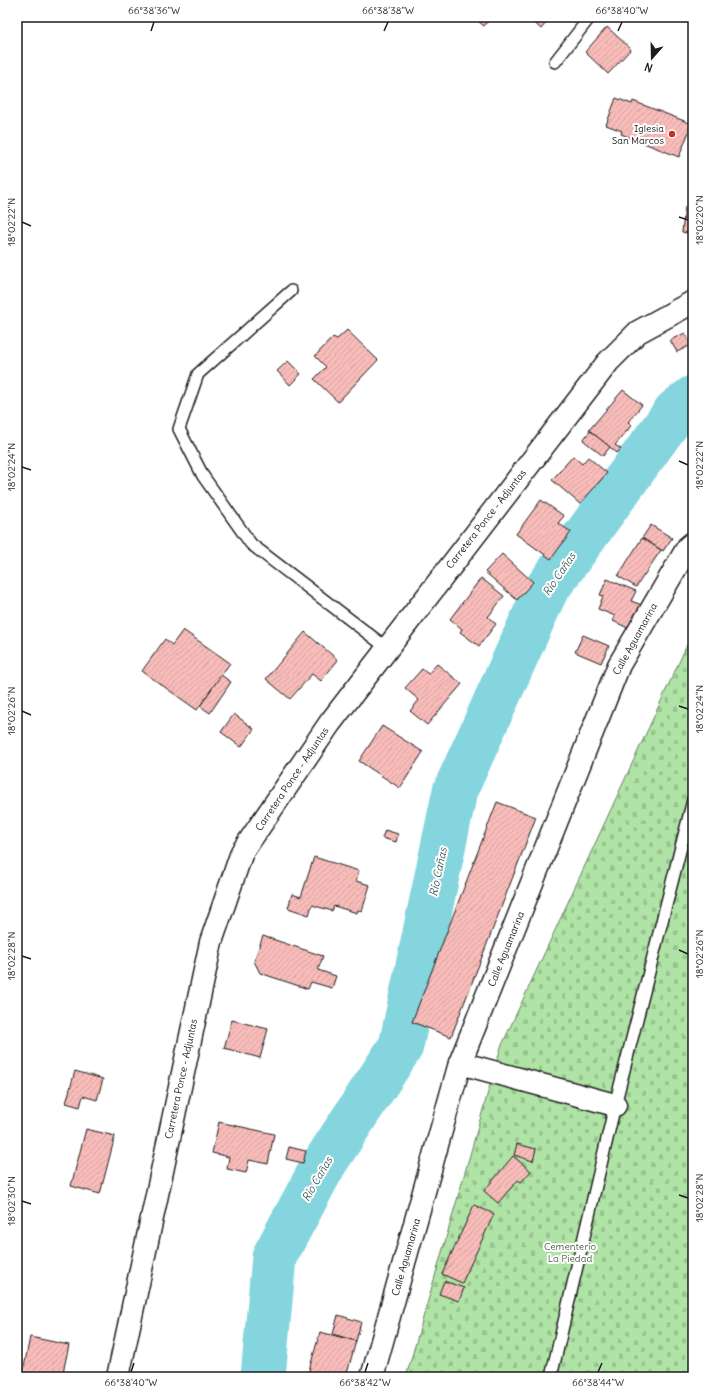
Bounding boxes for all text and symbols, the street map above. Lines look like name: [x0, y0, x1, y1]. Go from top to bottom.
text: 66°38'36"W: [128, 4, 180, 17]
text: 66°38'38"W: [362, 4, 414, 17]
text: 66°38'40"W: [596, 4, 648, 17]
north arrow: [632, 38, 672, 78]
text: N: [643, 60, 655, 75]
place label: Iglesia San Marcos: [612, 122, 664, 147]
marker: Iglesia San Marcos: [667, 129, 677, 139]
text: 18°02'20"N: [693, 195, 706, 245]
text: 18°02'22"N: [5, 198, 18, 246]
text: 18°02'22"N: [693, 441, 706, 489]
text: 18°02'24"N: [5, 443, 18, 491]
street label: Carretera Ponce - Adjuntas: [443, 466, 529, 571]
water label: Río Cañas: [539, 549, 579, 598]
street label: Calle Aguamarina: [610, 600, 660, 677]
text: 18°02'24"N: [693, 685, 706, 733]
text: 18°02'26"N: [5, 687, 18, 735]
street label: Carretera Ponce - Adjuntas: [252, 724, 332, 833]
water label: Río Cañas: [426, 845, 450, 898]
street label: Calle Aguamarina: [485, 909, 527, 989]
text: 18°02'26"N: [693, 930, 706, 978]
text: 18°02'28"N: [5, 932, 18, 980]
street label: Carretera Ponce - Adjuntas: [162, 1017, 200, 1140]
water label: Río Cañas: [299, 1153, 336, 1204]
text: 18°02'28"N: [693, 1174, 706, 1222]
text: 18°02'30"N: [5, 1176, 18, 1226]
street label: Calle Aguamarina: [389, 1216, 423, 1297]
park label: Cementerio La Piedad: [544, 1240, 596, 1265]
text: 66°38'40"W: [105, 1376, 157, 1389]
text: 66°38'42"W: [339, 1376, 391, 1389]
text: 66°38'44"W: [572, 1376, 624, 1389]

